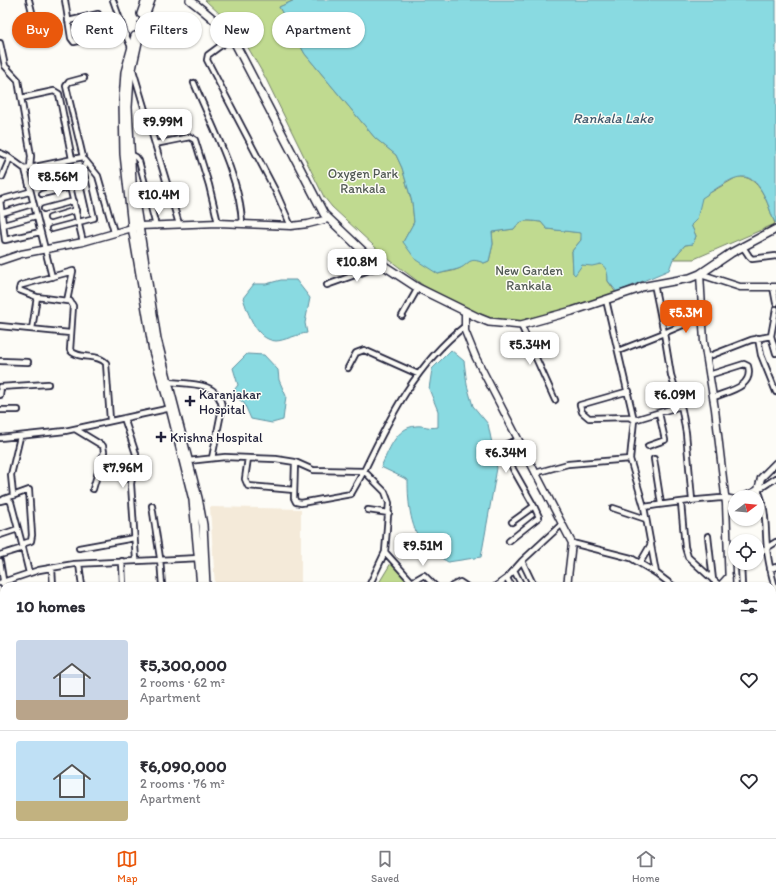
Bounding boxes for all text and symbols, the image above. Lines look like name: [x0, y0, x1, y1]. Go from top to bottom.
chip: Buy: [12, 12, 63, 48]
chip: Rent: [71, 12, 127, 48]
chip: Filters: [135, 12, 202, 48]
chip: New: [210, 12, 264, 48]
chip: Apartment: [272, 12, 365, 48]
pin: ₹9.99M: [130, 109, 196, 143]
water label: Rankala Lake: [573, 110, 655, 127]
text: ₹9.99M: [143, 114, 183, 129]
pin: ₹8.56M: [25, 164, 91, 198]
park label: Oxygen Park Rankala: [328, 166, 398, 196]
text: ₹8.56M: [38, 169, 78, 184]
pin: ₹10.4M: [126, 182, 192, 216]
text: ₹10.4M: [138, 187, 180, 202]
pin: ₹10.8M: [324, 249, 390, 283]
text: ₹10.8M: [337, 254, 377, 269]
park label: New Garden Rankala: [495, 263, 563, 293]
pin: ₹5.3M: [658, 300, 714, 334]
text: ₹5.3M: [669, 305, 703, 320]
pin: ₹5.34M: [497, 332, 563, 366]
text: ₹5.34M: [509, 337, 551, 352]
pin: ₹6.09M: [642, 382, 708, 416]
place label: Karanjakar Hospital: [199, 387, 261, 417]
text: ₹6.09M: [654, 387, 696, 402]
marker: Karanjakar Hospital: [184, 395, 196, 407]
place label: Krishna Hospital: [170, 430, 263, 445]
marker: Krishna Hospital: [155, 431, 167, 443]
pin: ₹6.34M: [473, 440, 539, 474]
text: ₹6.34M: [485, 445, 527, 460]
pin: ₹7.96M: [90, 455, 156, 489]
text: ₹7.96M: [103, 460, 143, 475]
north arrow: [728, 490, 764, 526]
map controls: [728, 490, 764, 570]
pin: ₹9.51M: [390, 533, 456, 567]
button: locate: [728, 534, 764, 570]
text: ₹9.51M: [403, 538, 443, 553]
icon: filters: [738, 595, 760, 617]
text: 10 homes: [16, 596, 85, 616]
text: ₹5,300,000: [140, 655, 227, 675]
icon: home: [48, 656, 96, 704]
icon: heart: [738, 669, 760, 691]
text: 2 rooms · 62 m²: [140, 675, 225, 690]
text: Apartment: [140, 690, 201, 705]
text: ₹6,090,000: [140, 756, 227, 776]
icon: home: [48, 757, 96, 805]
icon: heart: [738, 770, 760, 792]
text: 2 rooms · 76 m²: [140, 776, 225, 791]
text: Apartment: [140, 791, 201, 806]
tab: Map: [116, 848, 138, 885]
tab: Saved: [371, 848, 399, 885]
tab: Home: [632, 848, 660, 885]

